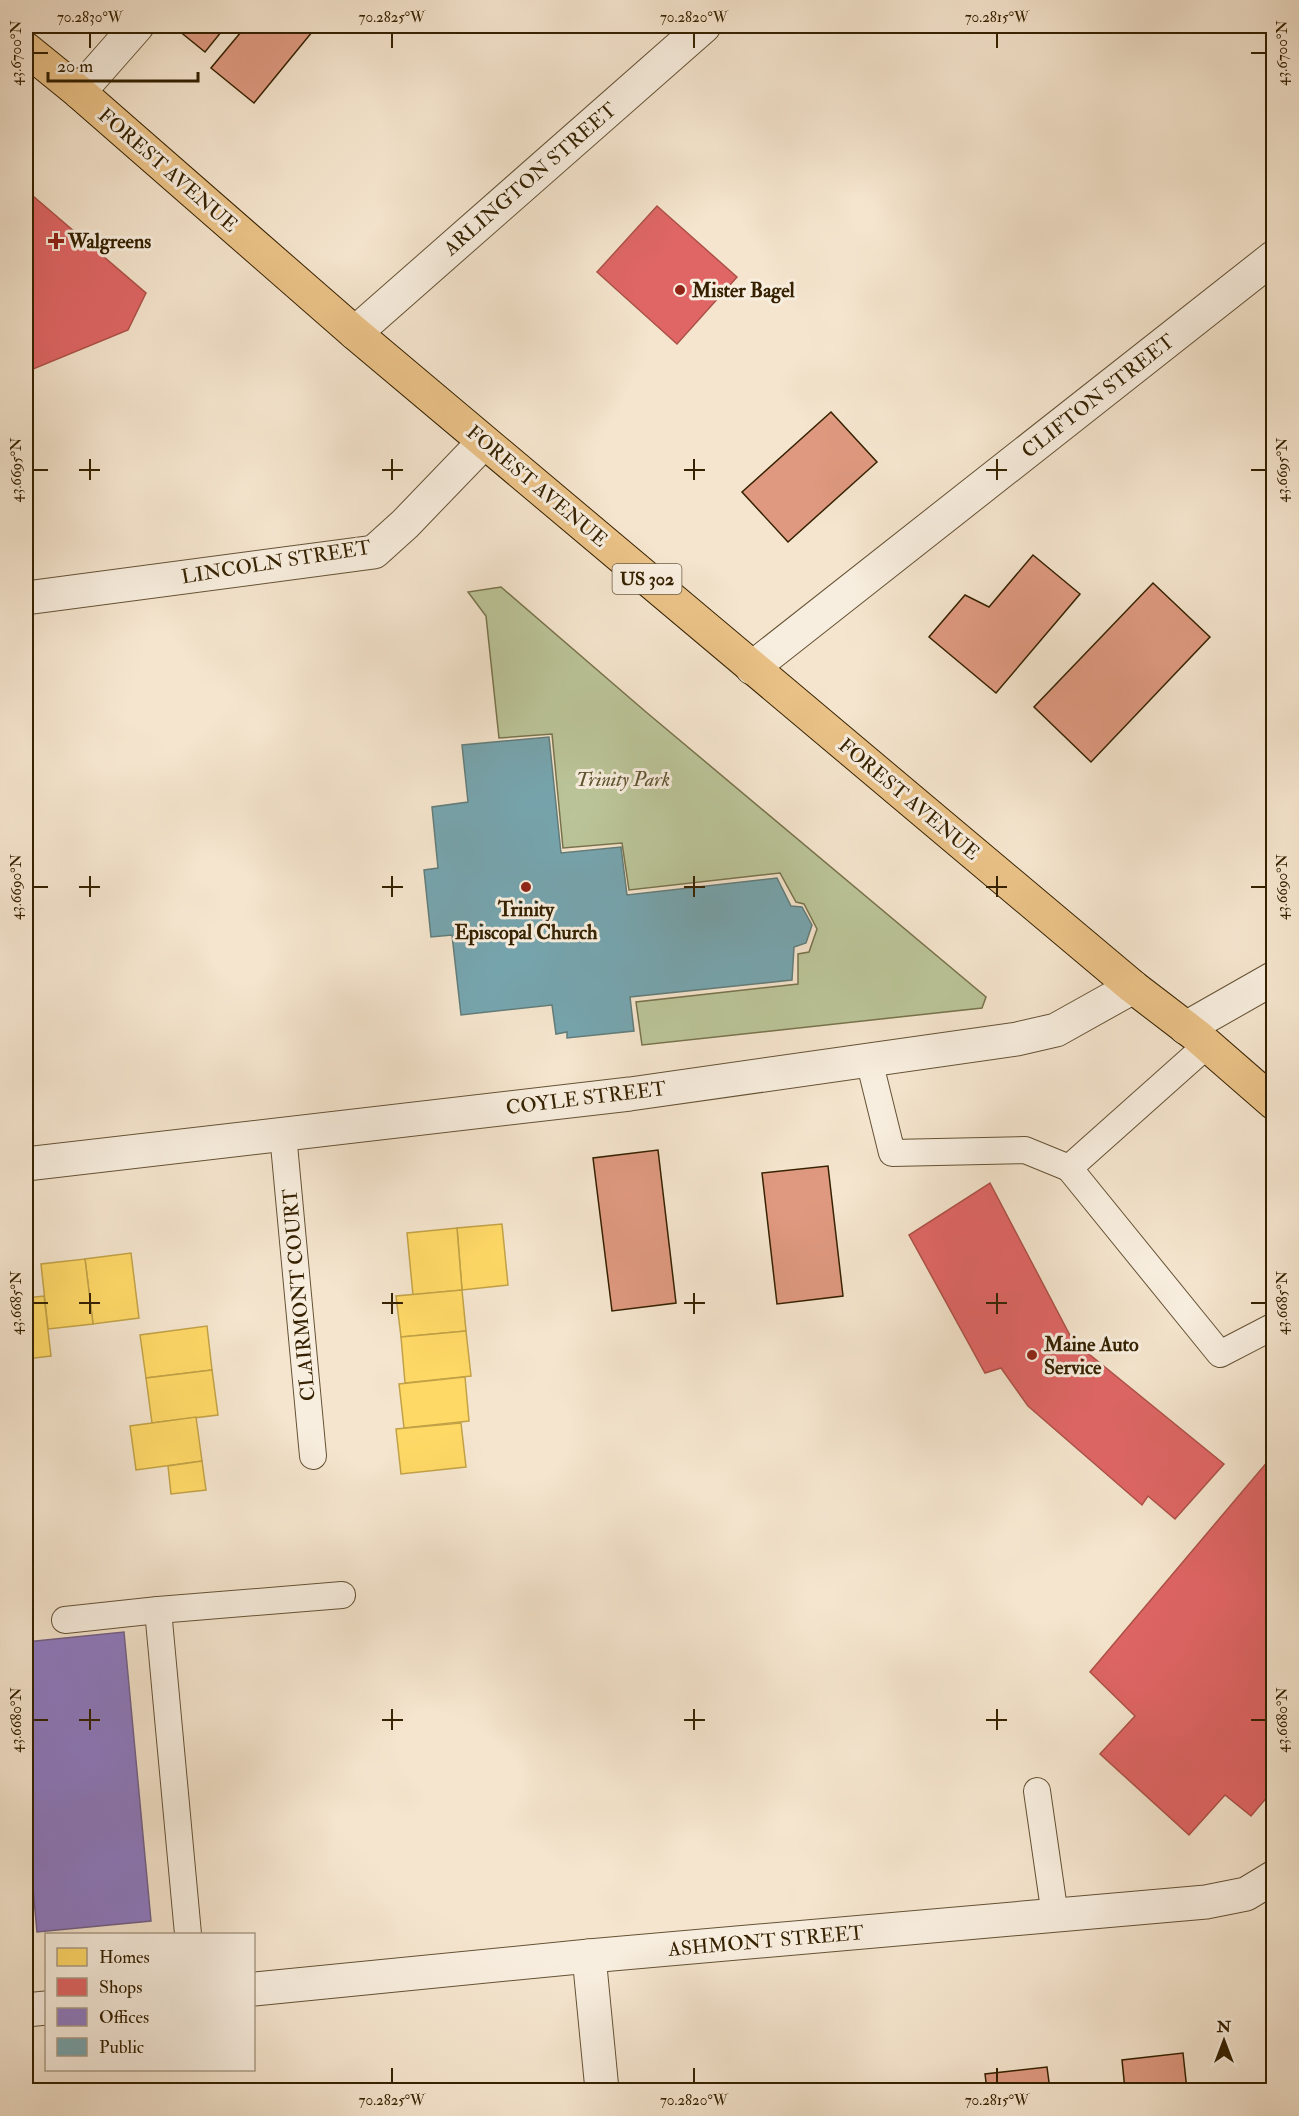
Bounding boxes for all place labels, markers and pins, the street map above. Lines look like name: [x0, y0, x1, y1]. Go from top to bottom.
place label: Walgreens: [67, 229, 151, 255]
marker: Walgreens: [49, 234, 63, 248]
place label: Mister Bagel: [691, 278, 796, 304]
marker: Mister Bagel: [673, 283, 687, 297]
marker: Trinity Episcopal Church: [519, 880, 533, 894]
place label: Trinity Episcopal Church: [454, 897, 598, 946]
place label: Maine Auto Service: [1043, 1332, 1139, 1380]
marker: Maine Auto Service: [1025, 1348, 1039, 1362]

